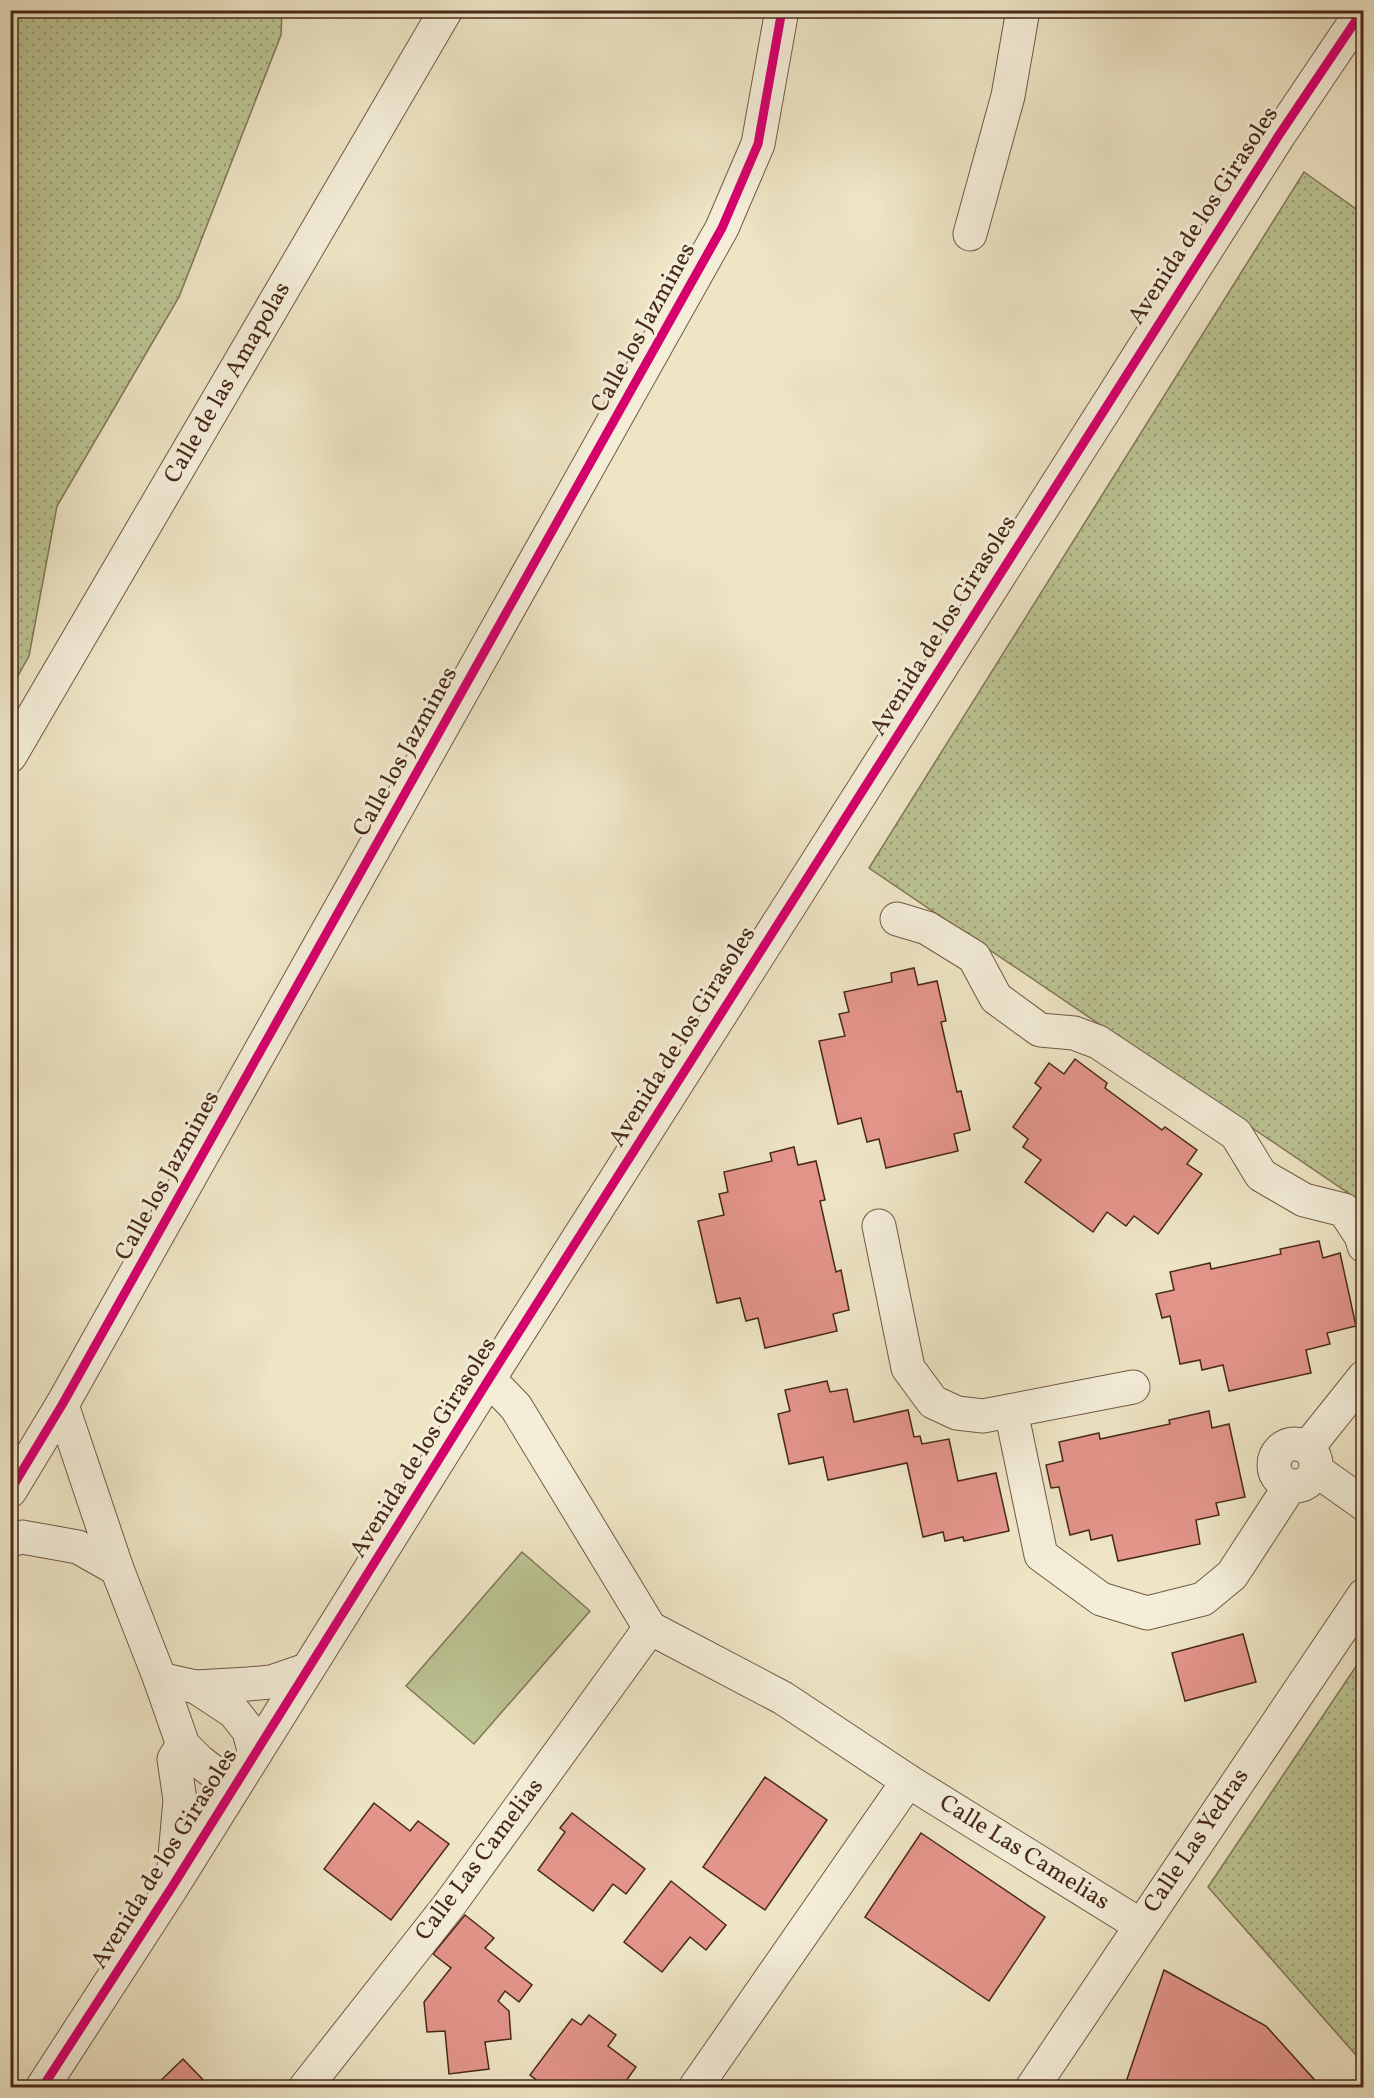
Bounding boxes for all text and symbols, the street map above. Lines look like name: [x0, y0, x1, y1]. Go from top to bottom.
street label: Avenida de los Girasoles: [1121, 100, 1287, 332]
street label: Calle los Jazmines: [583, 237, 705, 419]
street label: Calle de las Amapolas: [156, 276, 300, 490]
street label: Avenida de los Girasoles: [862, 509, 1026, 743]
street label: Calle los Jazmines: [345, 661, 467, 843]
street label: Avenida de los Girasoles: [601, 920, 765, 1154]
street label: Calle los Jazmines: [107, 1085, 229, 1267]
street label: Avenida de los Girasoles: [342, 1331, 506, 1565]
street label: Avenida de los Girasoles: [83, 1742, 247, 1976]
street label: Calle Las Yedras: [1136, 1762, 1258, 1920]
street label: Calle Las Camelias: [408, 1772, 552, 1948]
street label: Calle Las Camelias: [932, 1787, 1116, 1919]

